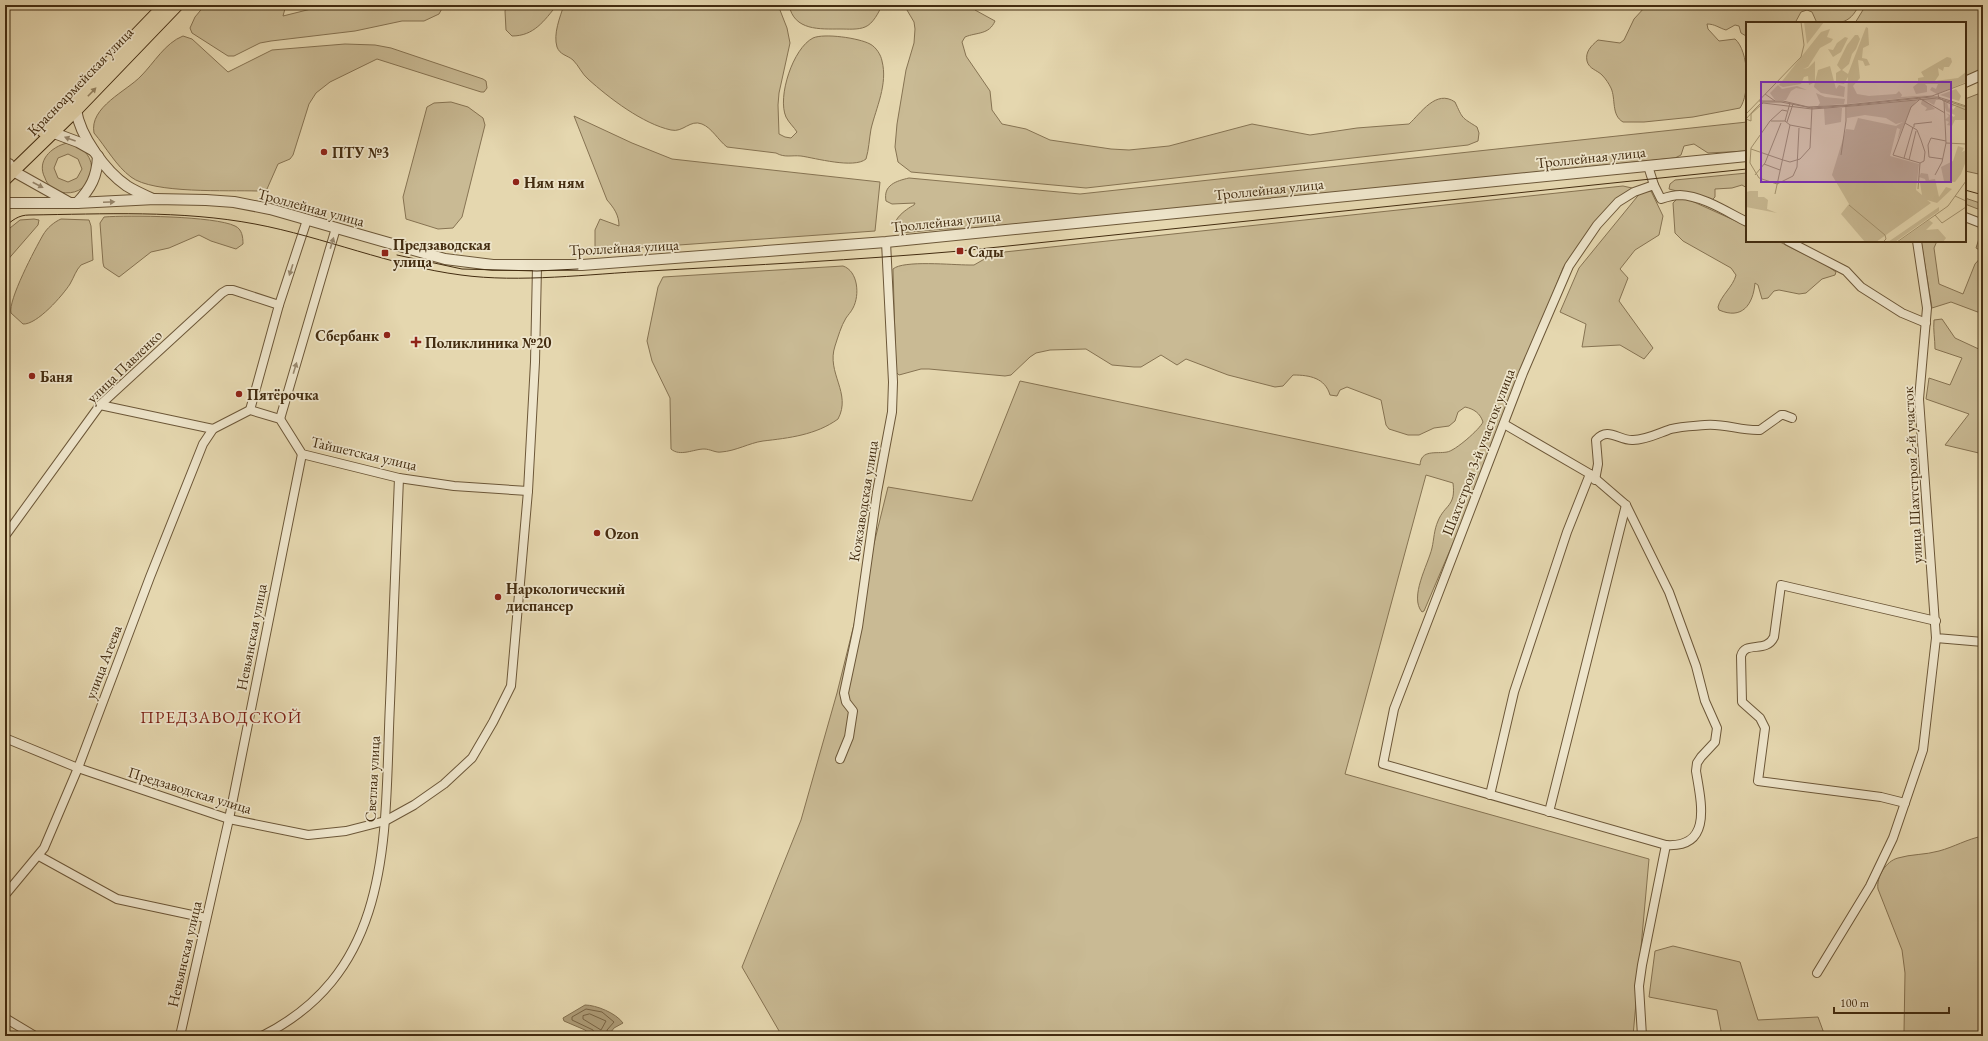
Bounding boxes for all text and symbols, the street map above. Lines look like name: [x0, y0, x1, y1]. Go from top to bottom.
street label: Красноармейская улица: [23, 22, 137, 140]
inset map: [1746, 22, 1966, 242]
one-way arrow: [88, 87, 97, 97]
one-way arrow: [63, 136, 75, 142]
street label: Троллейная улица: [1535, 142, 1647, 172]
place label: ПТУ №3: [332, 143, 389, 162]
marker: ПТУ №3: [319, 147, 329, 157]
place label: Ням ням: [524, 173, 585, 192]
street label: Троллейная улица: [1213, 174, 1325, 204]
marker: Ням ням: [511, 177, 521, 187]
one-way arrow: [32, 182, 44, 188]
street label: Троллейная улица: [255, 184, 367, 230]
one-way arrow: [103, 198, 115, 205]
street label: Троллейная улица: [890, 206, 1002, 236]
place label: Предзаводская улица: [393, 235, 491, 271]
street label: Троллейная улица: [569, 235, 679, 259]
one-way arrow: [329, 237, 335, 249]
place label: Сады: [968, 242, 1004, 261]
marker: Сады: [955, 246, 965, 256]
marker: Предзаводская улица: [380, 248, 390, 258]
one-way arrow: [287, 265, 293, 277]
street label: улица Павленко: [82, 325, 166, 407]
place label: Сбербанк: [315, 326, 380, 345]
marker: Сбербанк: [382, 330, 392, 340]
place label: Поликлиника №20: [425, 333, 552, 352]
marker: Поликлиника №20: [410, 336, 422, 348]
one-way arrow: [292, 362, 298, 374]
street label: Шахтстроя 3-й участок улица: [1437, 366, 1519, 538]
place label: Баня: [40, 367, 73, 386]
marker: Баня: [27, 371, 37, 381]
place label: Пятёрочка: [247, 385, 319, 404]
street label: улица Шахтстроя 2-й участок: [1898, 386, 1926, 564]
marker: Пятёрочка: [234, 389, 244, 399]
street label: Тайшетская улица: [309, 432, 419, 474]
street label: Кожзаводская улица: [844, 439, 882, 563]
place label: Ozon: [605, 524, 640, 543]
marker: Ozon: [592, 528, 602, 538]
place label: Наркологический диспансер: [506, 579, 625, 615]
street label: Невьянская улица: [231, 582, 271, 692]
marker: Наркологический диспансер: [493, 592, 503, 602]
street label: улица Агеева: [80, 622, 126, 702]
district label: ПРЕДЗАВОДСКОЙ: [140, 706, 302, 728]
street label: Светлая улица: [360, 735, 384, 823]
street label: Предзаводская улица: [126, 762, 254, 818]
street label: Невьянская улица: [163, 899, 205, 1009]
scale bar: [1834, 989, 1949, 1015]
text: 100 m: [1840, 995, 1870, 1011]

